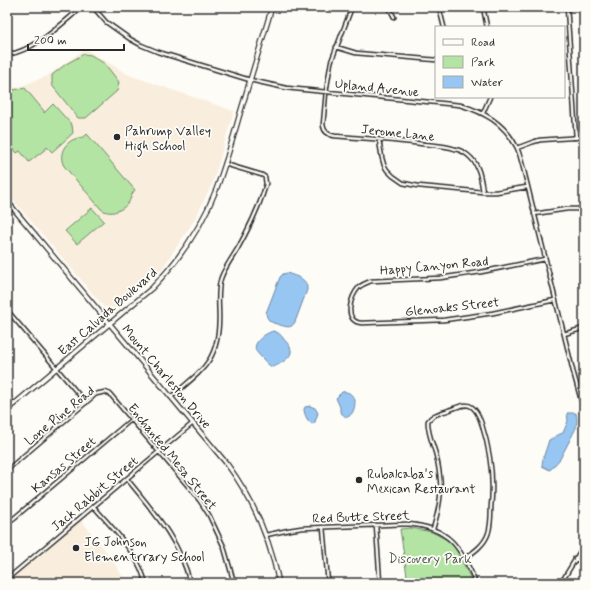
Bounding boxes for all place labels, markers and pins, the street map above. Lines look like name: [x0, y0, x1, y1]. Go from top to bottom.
place label: Pahrump Valley High School: [125, 123, 211, 157]
marker: Pahrump Valley High School: [112, 132, 122, 142]
place label: Rubalcaba's Mexican Restaurant: [367, 466, 476, 498]
marker: Rubalcaba's Mexican Restaurant: [354, 475, 364, 485]
place label: JG Johnson Elementrrary School: [84, 534, 205, 566]
marker: JG Johnson Elementrrary School: [71, 543, 81, 553]

